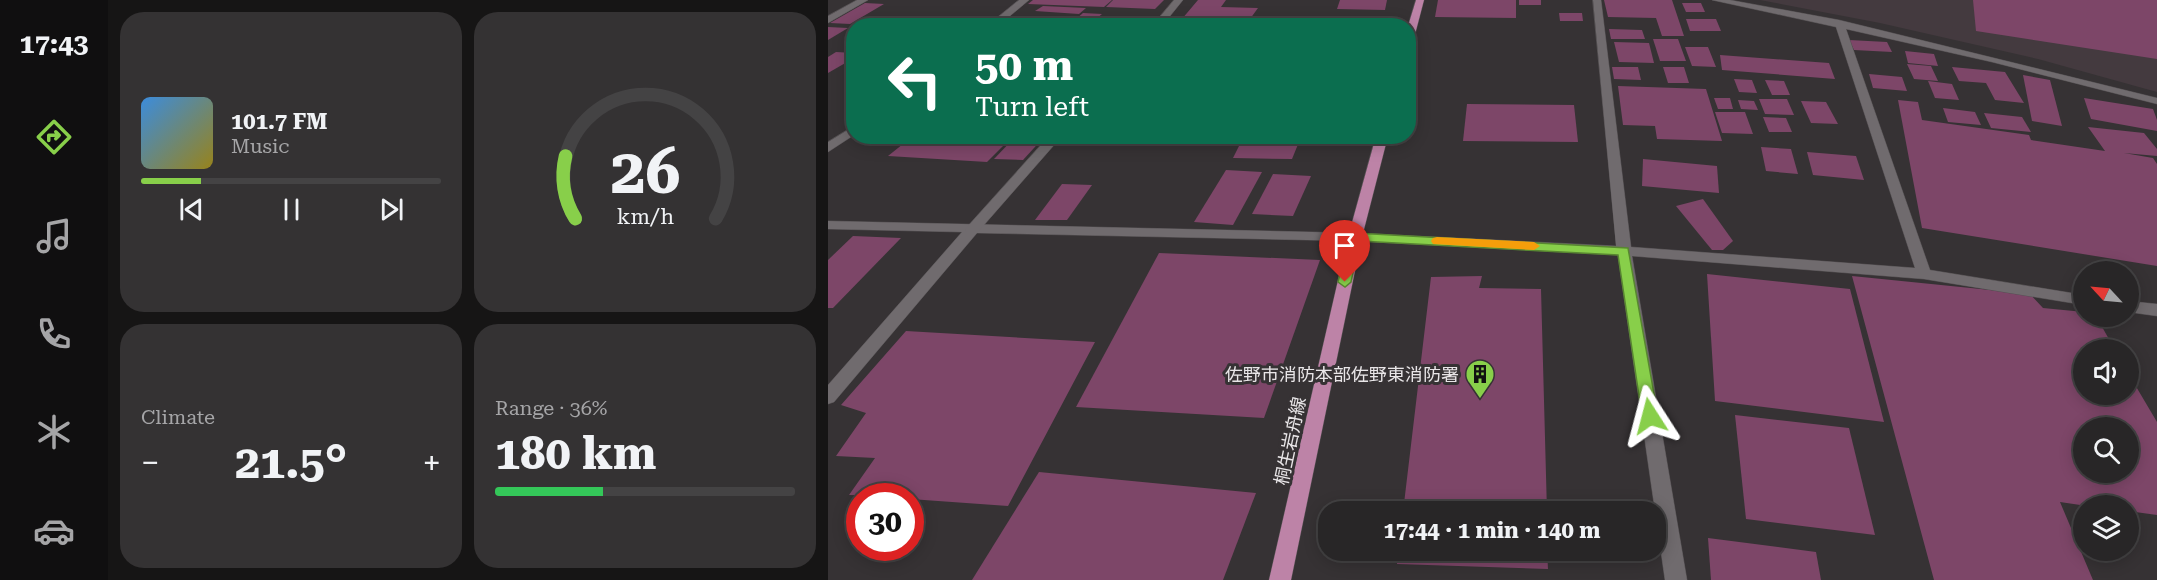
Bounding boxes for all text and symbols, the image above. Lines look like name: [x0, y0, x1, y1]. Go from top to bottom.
text: 17:43: [20, 28, 88, 60]
text: 50 m: [975, 41, 1073, 90]
icon: left: [876, 42, 954, 120]
text: Turn left: [975, 91, 1089, 123]
text: 101.7 FM: [231, 109, 328, 134]
icon: directions: [33, 116, 75, 158]
text: Music: [231, 134, 290, 158]
text: 26: [610, 135, 680, 208]
icon: previous: [175, 193, 208, 226]
icon: pause: [275, 193, 308, 226]
icon: next: [375, 193, 408, 226]
text: km/h: [616, 204, 674, 229]
icon: music: [33, 215, 75, 257]
pin: [1319, 220, 1370, 282]
icon: arrive: [1328, 229, 1361, 262]
north arrow: [2073, 261, 2139, 327]
map controls: [2073, 261, 2139, 561]
icon: phone: [33, 313, 75, 355]
button: sound: [2073, 339, 2139, 405]
building icon: 佐野市消防本部佐野東消防署: [1464, 358, 1496, 400]
place label: 佐野市消防本部佐野東消防署: [1225, 364, 1459, 385]
position arrow: [1618, 384, 1682, 448]
street label: 桐生岩舟線: [1270, 395, 1310, 487]
text: Range · 36%: [495, 396, 607, 420]
text: Climate: [141, 405, 215, 429]
icon: climate: [33, 411, 75, 453]
button: search: [2073, 417, 2139, 483]
text: 180 km: [495, 427, 656, 480]
text: 21.5°: [235, 436, 347, 489]
text: −: [141, 443, 159, 482]
text: +: [423, 443, 441, 482]
speed limit sign: 30: [846, 483, 924, 561]
button: layers: [2073, 495, 2139, 561]
icon: car: [33, 510, 75, 552]
text: 17:44 · 1 min · 140 m: [1383, 518, 1601, 543]

